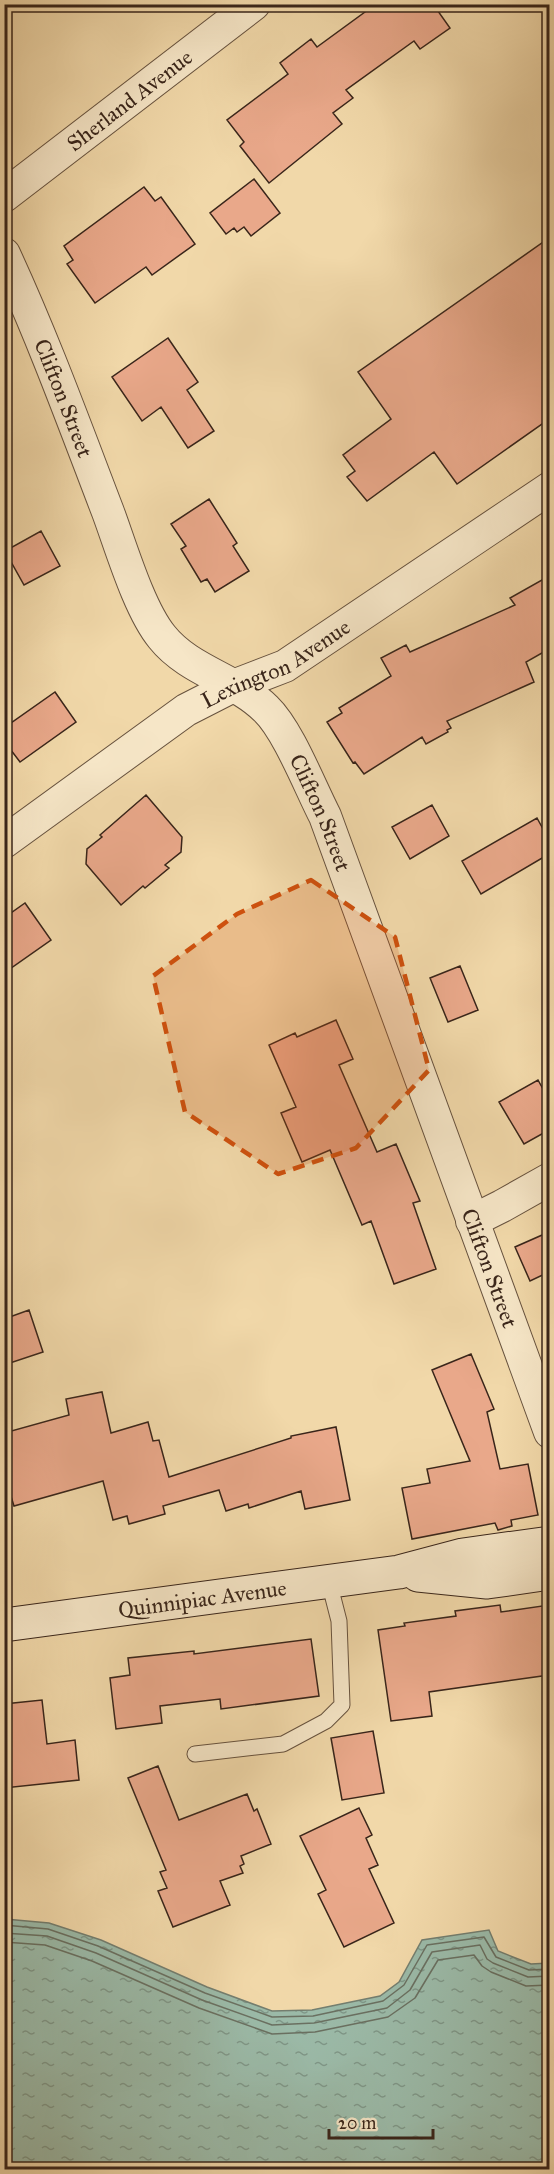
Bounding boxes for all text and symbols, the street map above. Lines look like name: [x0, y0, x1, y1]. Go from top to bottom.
street label: Sherland Avenue: [61, 43, 197, 157]
street label: Clifton Street: [29, 335, 99, 461]
street label: Lexington Avenue: [196, 613, 355, 714]
street label: Clifton Street: [284, 749, 358, 875]
street label: Clifton Street: [456, 1205, 524, 1331]
street label: Quinnipiac Avenue: [116, 1574, 288, 1623]
scale bar: [329, 2102, 432, 2140]
text: 20 m: [338, 2112, 376, 2134]

